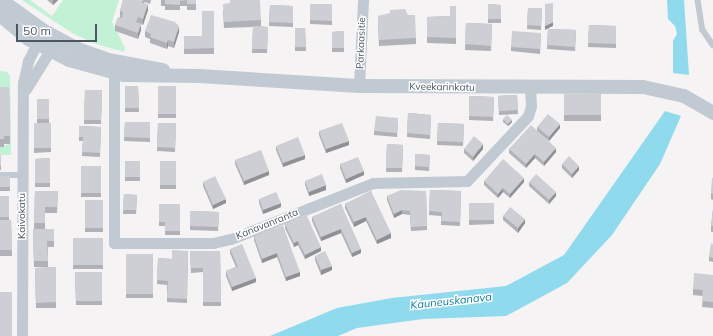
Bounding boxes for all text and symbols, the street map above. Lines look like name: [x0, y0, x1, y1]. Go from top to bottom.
scale bar: [18, 16, 99, 42]
street label: Parkaasitie: [354, 17, 368, 69]
text: 50 m: [23, 23, 51, 38]
street label: Kveekarinkatu: [409, 80, 475, 94]
street label: Kaivokatu: [16, 193, 28, 239]
street label: Kanavanranta: [234, 206, 300, 242]
water label: Kauneuskanava: [410, 290, 492, 312]

